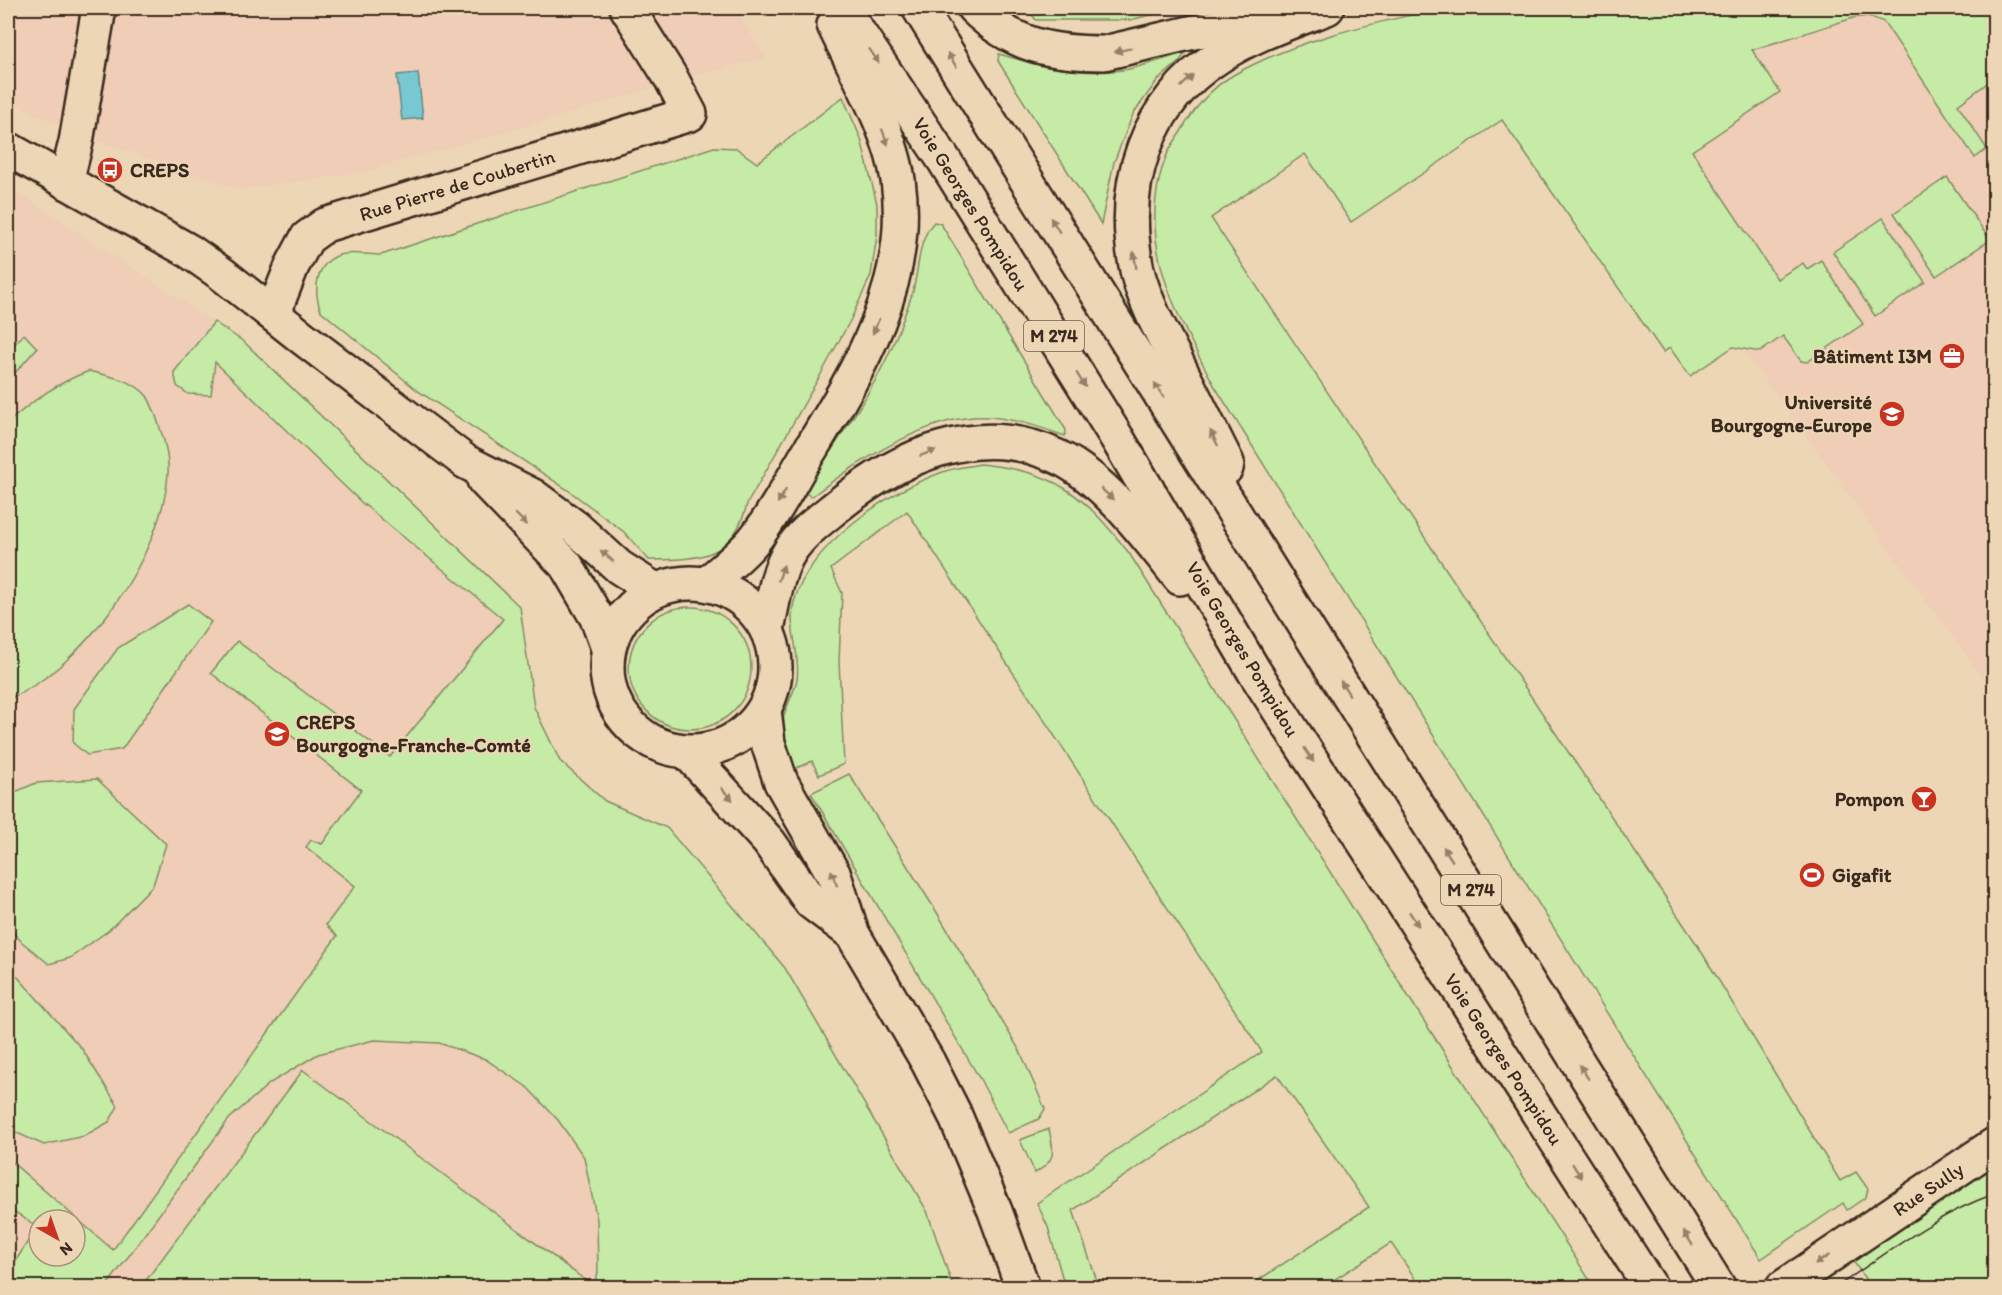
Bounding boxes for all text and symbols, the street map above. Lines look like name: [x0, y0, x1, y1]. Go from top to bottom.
one-way arrow: [1113, 46, 1132, 55]
one-way arrow: [868, 48, 879, 64]
one-way arrow: [946, 51, 957, 68]
one-way arrow: [1180, 74, 1195, 88]
street label: Voie Georges Pompidou: [908, 113, 1034, 295]
one-way arrow: [881, 128, 891, 146]
street label: Rue Pierre de Coubertin: [356, 144, 558, 226]
bus stop icon: CREPS: [95, 155, 125, 185]
place label: CREPS: [130, 158, 189, 182]
one-way arrow: [1050, 217, 1061, 233]
one-way arrow: [1131, 251, 1140, 270]
one-way arrow: [871, 317, 881, 335]
road number: M 274: [1024, 321, 1084, 351]
office icon: Bâtiment I3M: [1937, 341, 1967, 371]
place label: Bâtiment I3M: [1813, 344, 1932, 368]
one-way arrow: [1075, 372, 1086, 388]
one-way arrow: [1153, 382, 1164, 398]
place label: Université Bourgogne-Europe: [1711, 390, 1872, 438]
school or university icon: Université Bourgogne-Europe: [1877, 399, 1907, 429]
one-way arrow: [1210, 429, 1220, 447]
one-way arrow: [920, 448, 938, 458]
one-way arrow: [1099, 487, 1114, 501]
one-way arrow: [777, 488, 787, 505]
one-way arrow: [514, 512, 529, 526]
one-way arrow: [600, 550, 615, 563]
street label: Voie Georges Pompidou: [1181, 557, 1305, 741]
one-way arrow: [777, 563, 787, 581]
one-way arrow: [1339, 680, 1350, 696]
place label: CREPS Bourgogne-Franche-Comté: [296, 710, 531, 758]
school or university icon: CREPS Bourgogne-Franche-Comté: [262, 719, 292, 749]
one-way arrow: [1303, 747, 1314, 764]
bar icon: Pompon: [1909, 784, 1939, 814]
one-way arrow: [720, 787, 734, 802]
place label: Pompon: [1835, 787, 1905, 812]
one-way arrow: [1442, 845, 1453, 862]
sports icon: Gigafit: [1797, 860, 1827, 890]
place label: Gigafit: [1832, 863, 1892, 888]
one-way arrow: [829, 868, 839, 886]
road number: M 274: [1441, 875, 1501, 905]
one-way arrow: [1409, 911, 1420, 927]
street label: Voie Georges Pompidou: [1439, 969, 1569, 1149]
one-way arrow: [1579, 1064, 1590, 1081]
street label: Rue Sully: [1888, 1156, 1968, 1221]
one-way arrow: [1571, 1163, 1582, 1180]
north arrow: [27, 1208, 87, 1268]
one-way arrow: [1682, 1230, 1693, 1246]
text: N: [56, 1238, 77, 1260]
one-way arrow: [1814, 1255, 1830, 1266]

